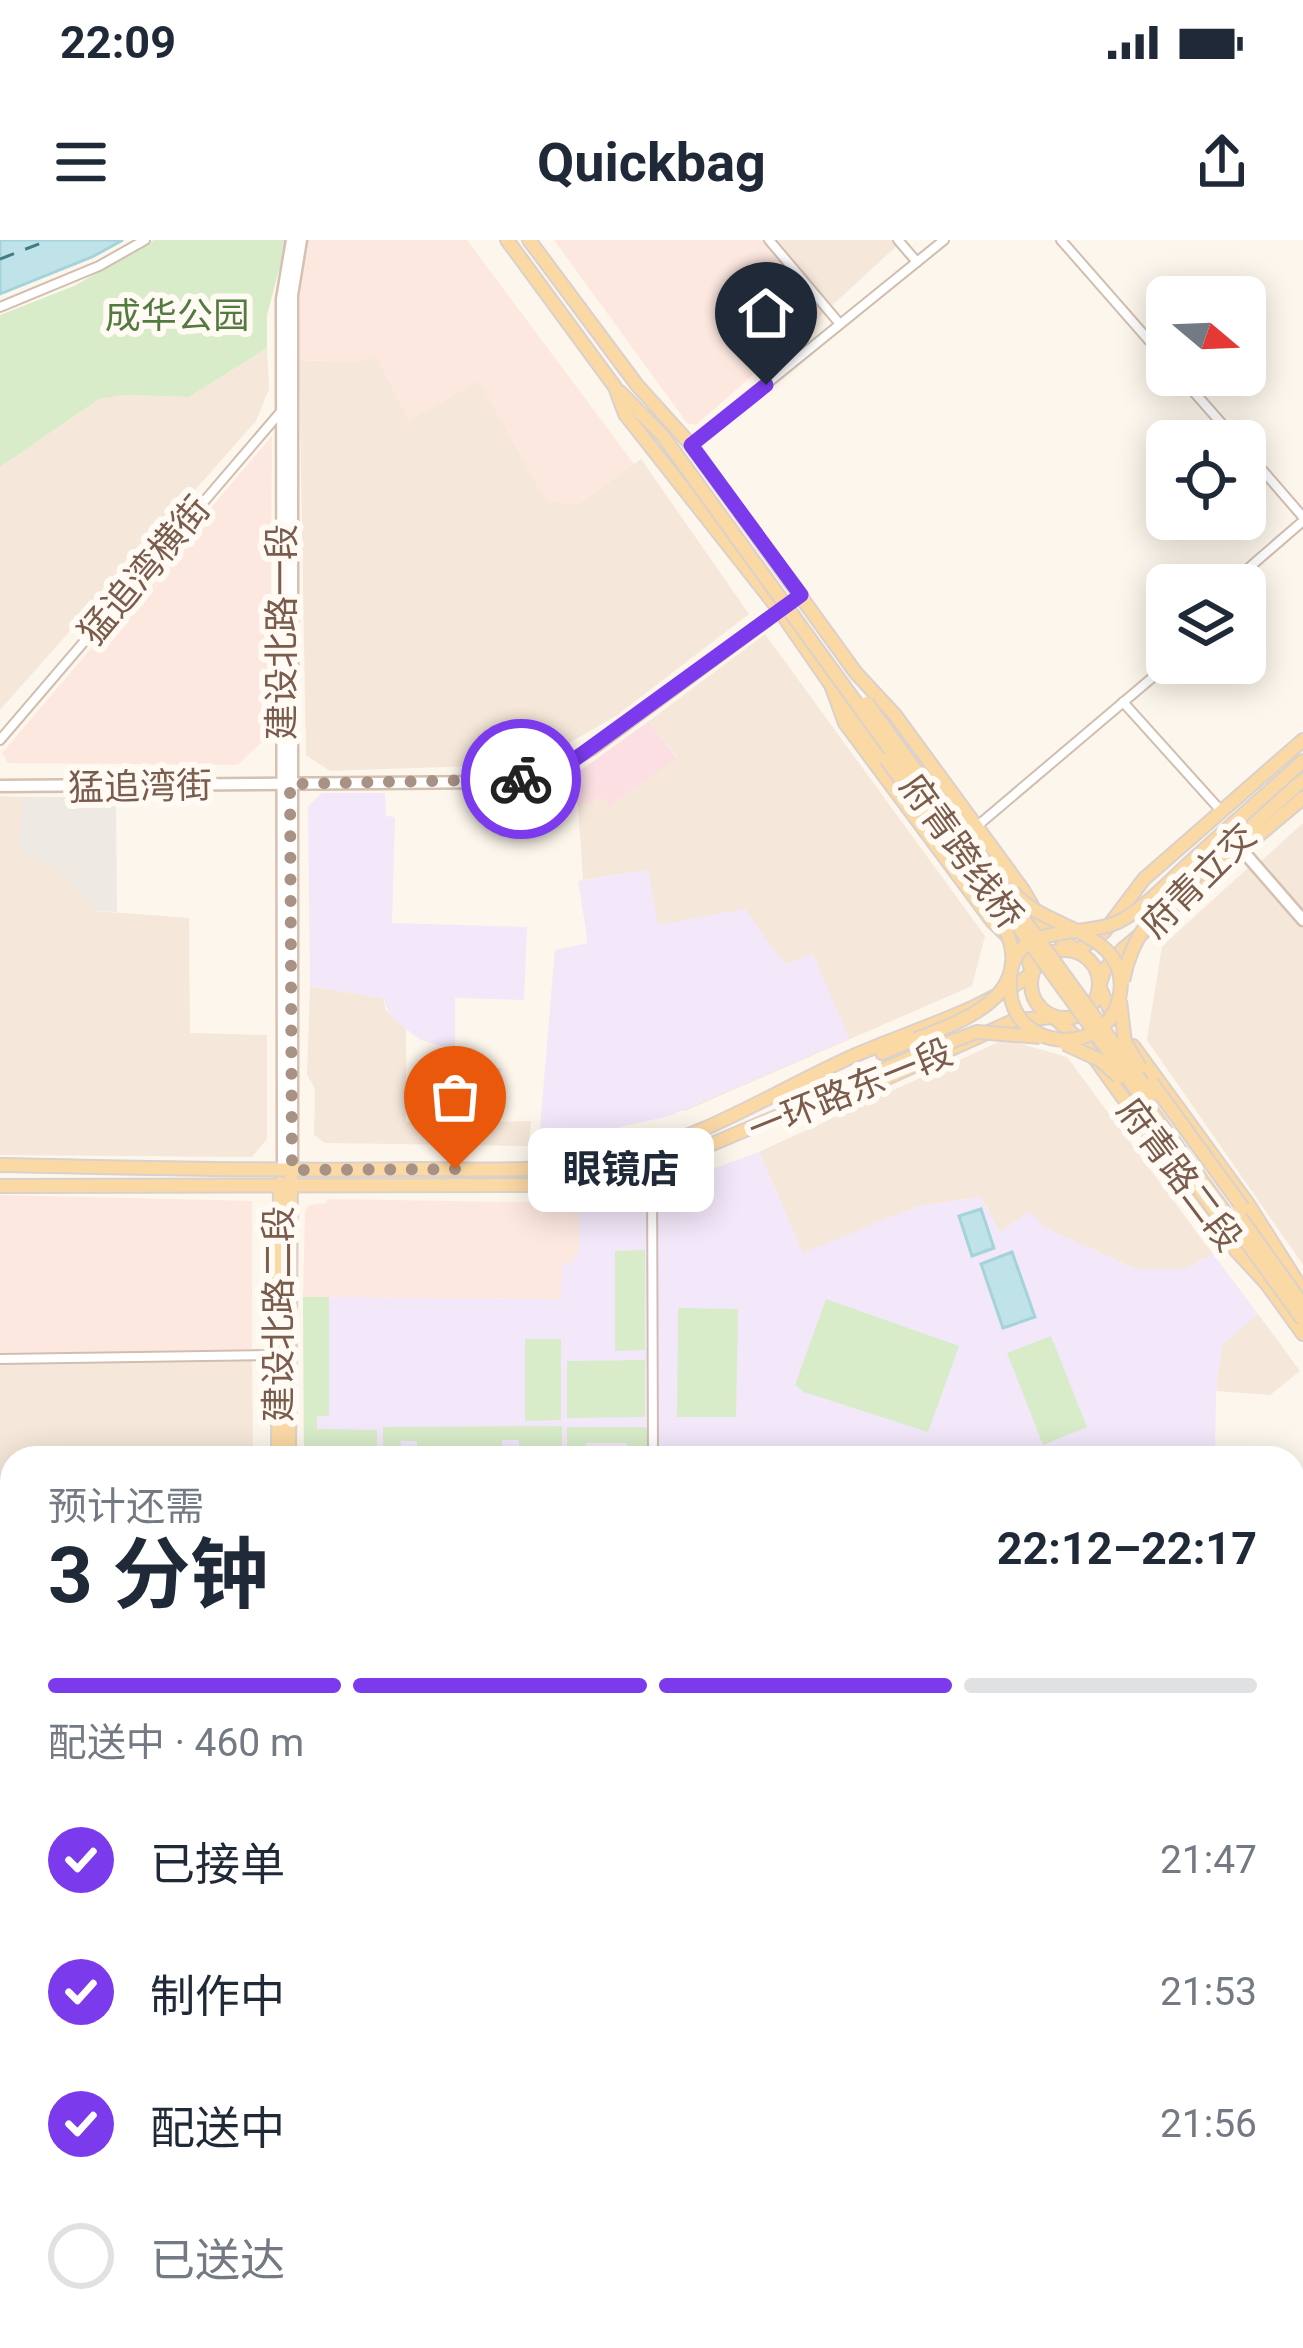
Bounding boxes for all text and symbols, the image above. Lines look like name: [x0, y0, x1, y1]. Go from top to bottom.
text: 22:09: [60, 16, 176, 69]
icon: menu: [48, 129, 114, 195]
icon: share: [1189, 129, 1255, 195]
text: Quickbag: [537, 131, 766, 194]
pin: [715, 262, 817, 385]
north arrow: [1146, 276, 1266, 396]
map controls: [1146, 276, 1266, 684]
icon: home: [733, 280, 799, 346]
park label: 成华公园: [105, 295, 249, 337]
button: locate: [1146, 420, 1266, 540]
street label: 猛追湾横街: [71, 488, 219, 653]
street label: 建设北路一段: [261, 524, 303, 740]
button: layers: [1146, 564, 1266, 684]
courier: [461, 719, 581, 839]
icon: bike: [488, 746, 554, 812]
street label: 猛追湾街: [68, 765, 212, 809]
street label: 府青跨线桥: [891, 766, 1031, 937]
street label: 府青立交: [1133, 815, 1264, 946]
street label: 一环路东一段: [742, 1031, 958, 1151]
pin: [404, 1046, 506, 1169]
icon: bag: [422, 1064, 488, 1130]
street label: 府青路二段: [1108, 1090, 1250, 1259]
callout: 眼镜店: [527, 1127, 713, 1211]
text: 眼镜店: [562, 1147, 680, 1193]
street label: 建设北路二段: [258, 1206, 300, 1422]
text: 预计还需: [48, 1484, 204, 1530]
text: 22:12–22:17: [997, 1522, 1257, 1575]
text: 3 分钟: [48, 1530, 268, 1621]
text: 配送中 · 460 m: [48, 1720, 304, 1766]
icon: check: [48, 1827, 114, 1893]
text: 21:47: [1160, 1837, 1257, 1883]
text: 已接单: [150, 1838, 285, 1891]
icon: check: [48, 1959, 114, 2025]
text: 21:53: [1160, 1969, 1257, 2015]
text: 制作中: [150, 1970, 285, 2023]
icon: check: [48, 2091, 114, 2157]
text: 21:56: [1160, 2101, 1257, 2147]
text: 配送中: [150, 2102, 285, 2155]
text: 已送达: [150, 2234, 285, 2287]

